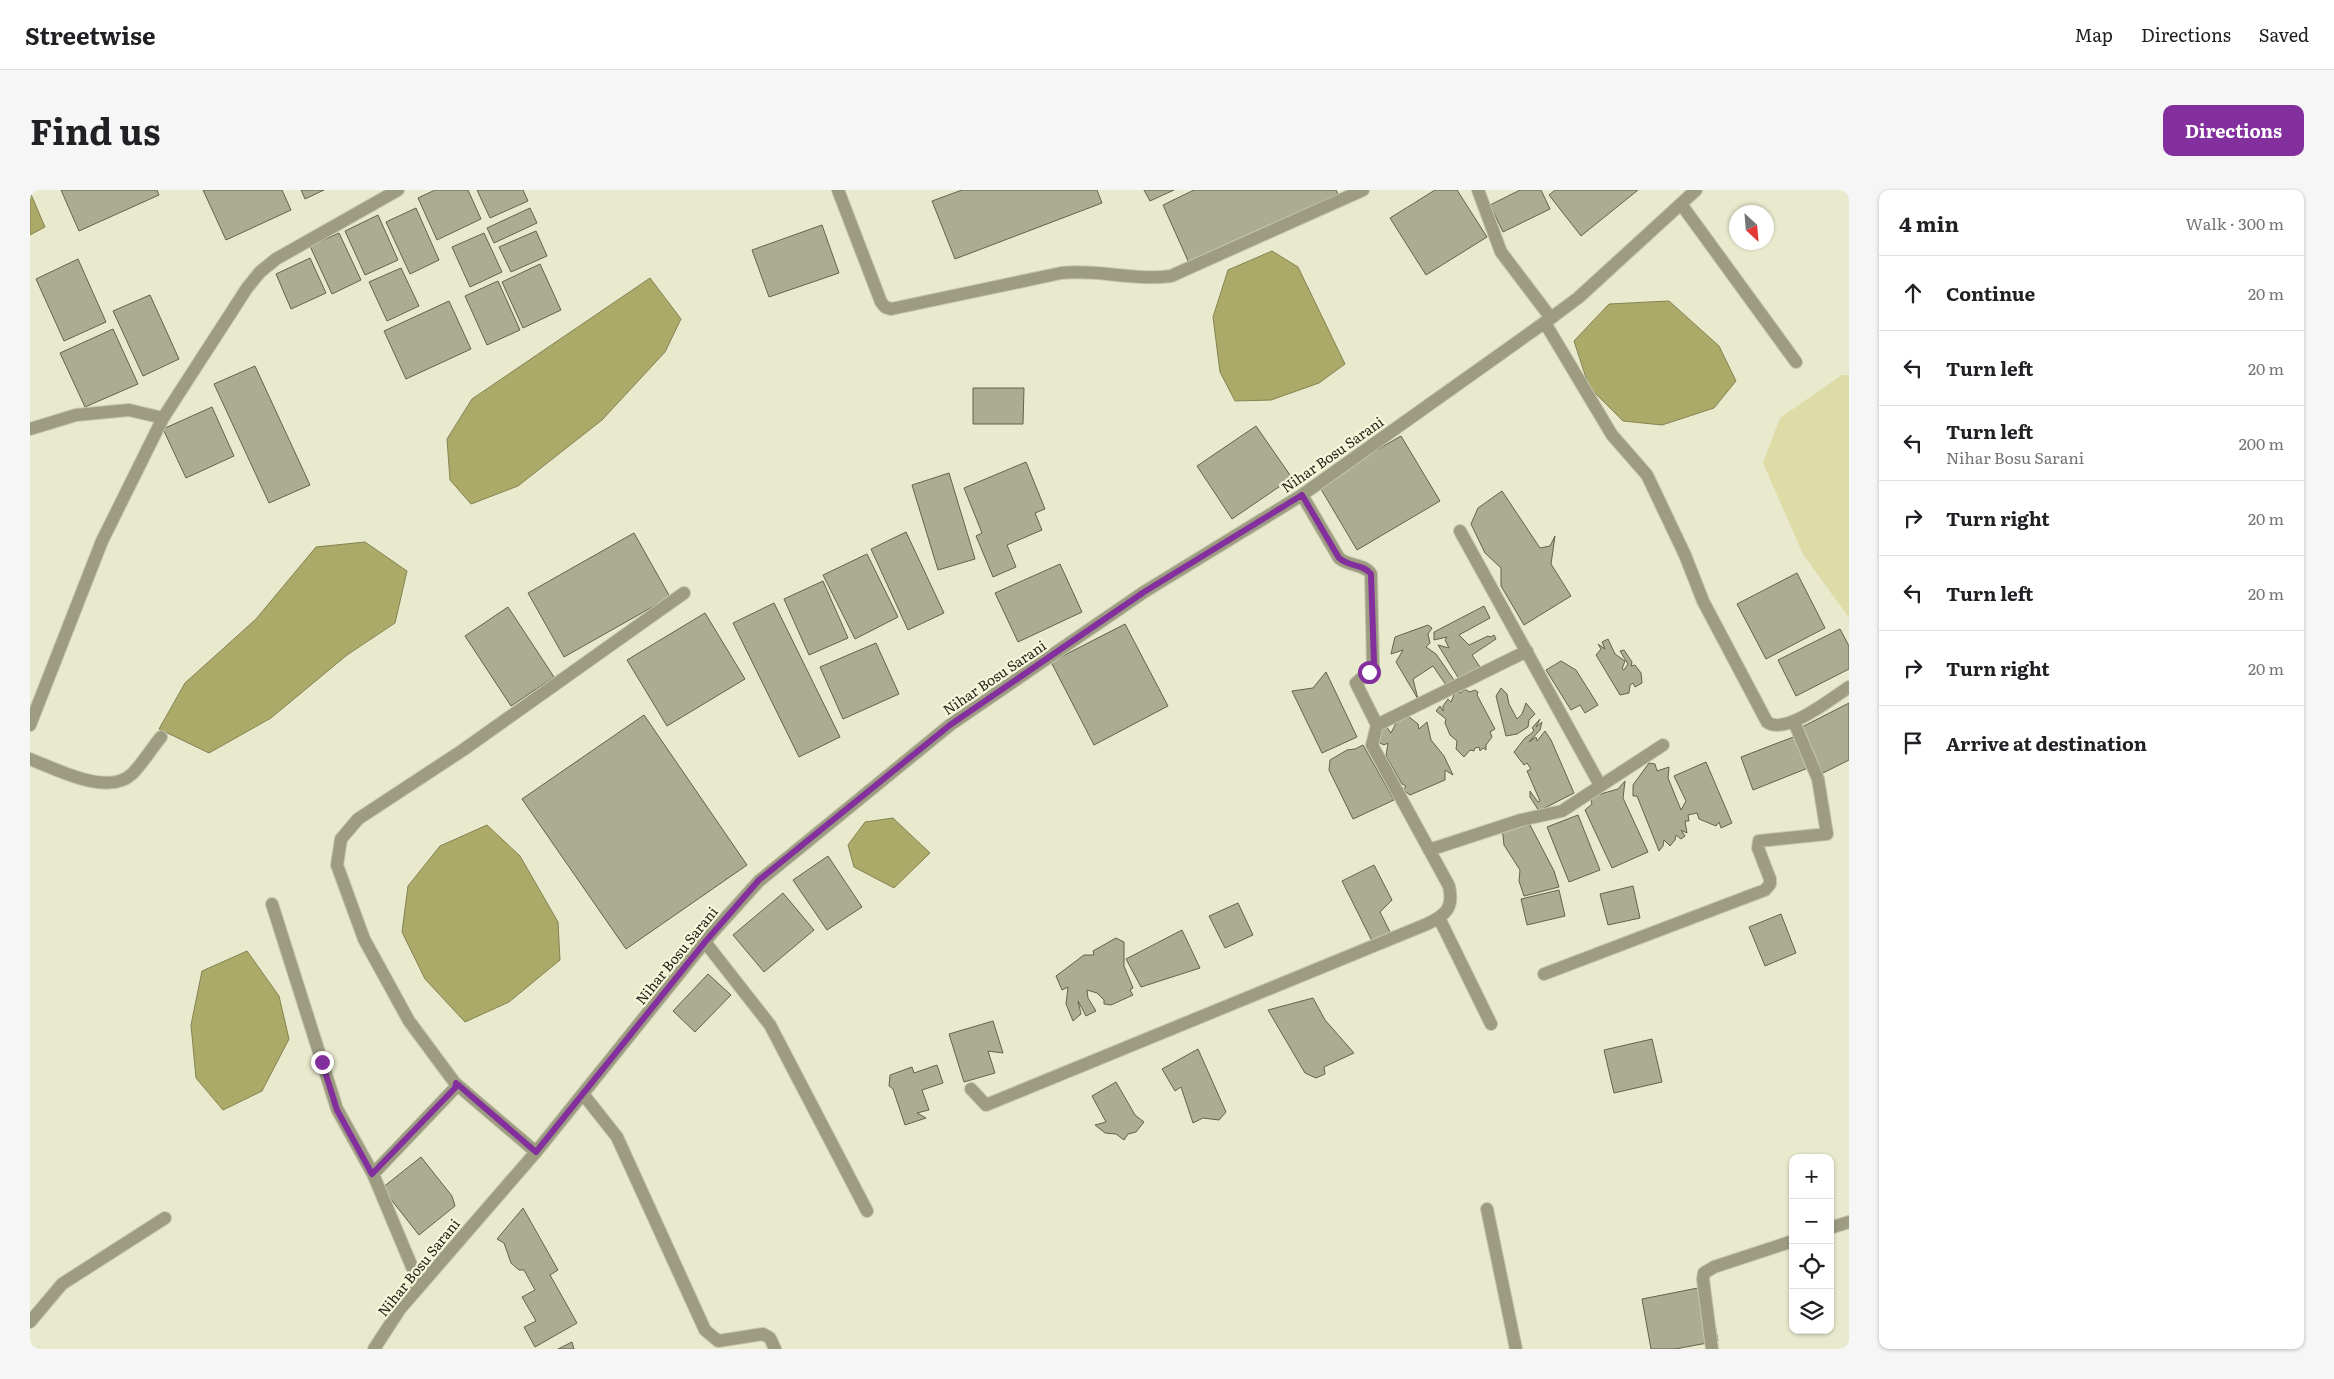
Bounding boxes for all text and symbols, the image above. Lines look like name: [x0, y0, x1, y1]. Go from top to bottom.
text: Streetwise: [25, 17, 155, 52]
text: Map: [2075, 21, 2113, 48]
text: Directions: [2141, 21, 2231, 48]
text: Saved: [2259, 21, 2309, 48]
text: Find us: [30, 104, 160, 156]
button: Directions: [2163, 105, 2304, 156]
north arrow: [1729, 205, 1774, 250]
text: 4 min: [1899, 207, 1959, 238]
text: Walk · 300 m: [2185, 211, 2284, 235]
icon: ahead: [1899, 279, 1927, 307]
text: Continue: [1946, 279, 2035, 307]
text: 20 m: [2248, 281, 2284, 305]
icon: left: [1899, 354, 1927, 382]
text: Turn left: [1946, 354, 2033, 382]
text: 20 m: [2248, 356, 2284, 380]
street label: Nihar Bosu Sarani: [1277, 411, 1387, 497]
text: Turn left: [1946, 417, 2033, 445]
icon: left: [1899, 429, 1927, 457]
text: 200 m: [2239, 431, 2284, 455]
text: Nihar Bosu Sarani: [1946, 445, 2084, 469]
icon: right: [1899, 504, 1927, 532]
text: Turn right: [1946, 504, 2050, 532]
text: 20 m: [2248, 506, 2284, 530]
icon: left: [1899, 579, 1927, 607]
text: Turn left: [1946, 579, 2033, 607]
text: 20 m: [2248, 581, 2284, 605]
street label: Nihar Bosu Sarani: [938, 635, 1050, 719]
icon: right: [1899, 654, 1927, 682]
text: Turn right: [1946, 654, 2050, 682]
text: 20 m: [2248, 656, 2284, 680]
route start: [1358, 661, 1381, 684]
icon: arrive: [1899, 729, 1927, 757]
text: Arrive at destination: [1946, 729, 2147, 757]
street label: Nihar Bosu Sarani: [630, 902, 722, 1008]
route end: [311, 1051, 334, 1074]
map controls: [1789, 1154, 1834, 1334]
button: +: [1789, 1154, 1834, 1199]
button: −: [1789, 1199, 1834, 1244]
street label: Nihar Bosu Sarani: [372, 1214, 464, 1320]
button: locate: [1789, 1244, 1834, 1289]
button: layers: [1789, 1289, 1834, 1334]

